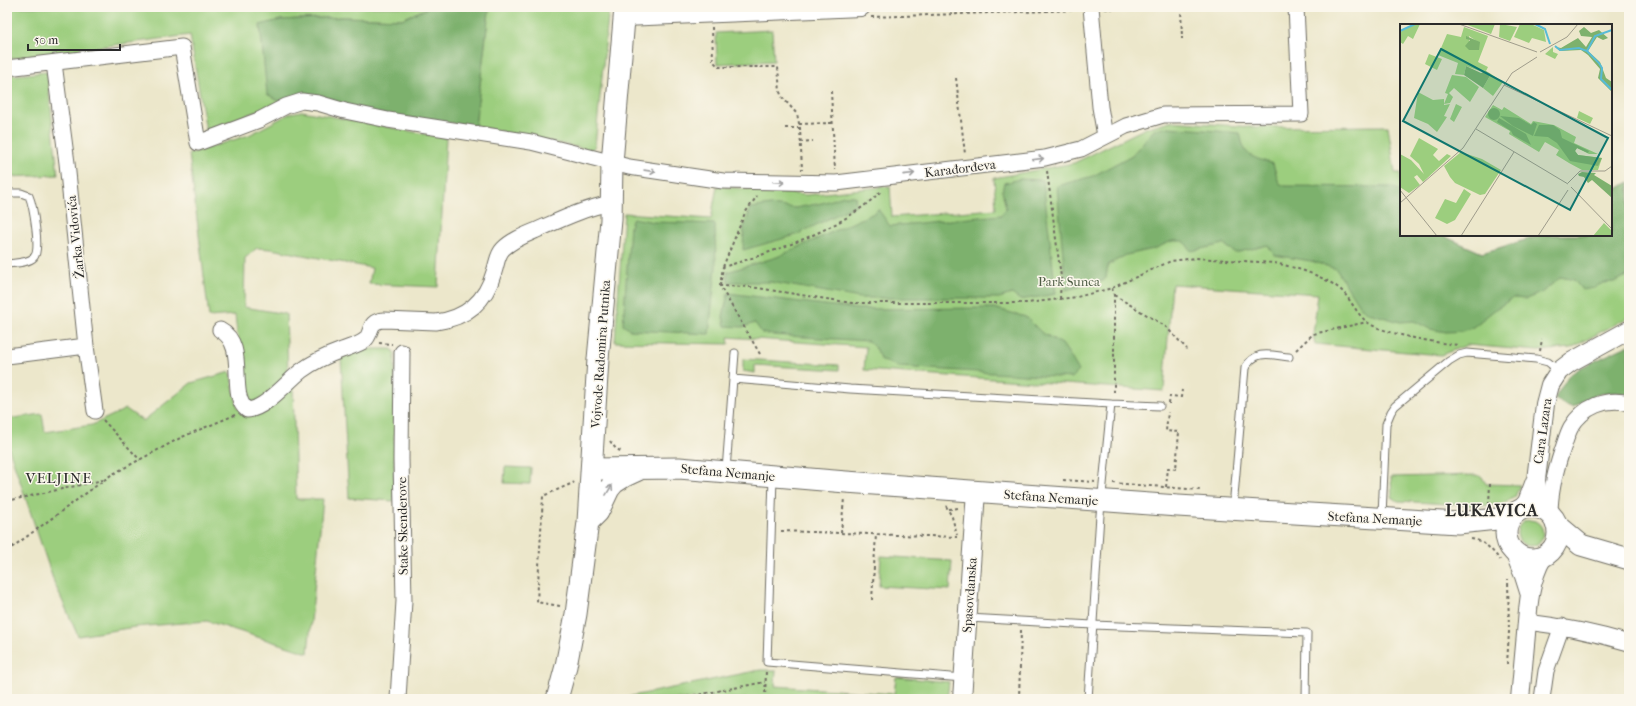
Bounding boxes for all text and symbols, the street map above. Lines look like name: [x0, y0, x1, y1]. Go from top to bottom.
inset map: [1400, 24, 1612, 236]
scale bar: [28, 26, 120, 52]
text: 50 m: [34, 33, 58, 47]
one-way arrow: [1031, 155, 1044, 163]
street label: Karađorđeva: [923, 157, 998, 180]
one-way arrow: [643, 167, 656, 175]
one-way arrow: [902, 170, 915, 178]
one-way arrow: [772, 179, 785, 186]
street label: Žarka Vidovića: [64, 194, 87, 279]
park label: Park Sunca: [1038, 274, 1101, 289]
street label: Vojvode Radomira Putnika: [588, 278, 613, 430]
street label: Cara Lazara: [1530, 396, 1555, 465]
street label: Stefana Nemanje: [680, 461, 776, 484]
district label: VELJINE: [25, 469, 92, 487]
street label: Stake Skenderove: [394, 476, 411, 575]
one-way arrow: [606, 484, 614, 496]
street label: Stefana Nemanje: [1003, 487, 1099, 508]
district label: LUKAVICA: [1445, 500, 1539, 520]
street label: Stefana Nemanje: [1327, 509, 1423, 528]
street label: Spasovdanska: [959, 556, 980, 633]

